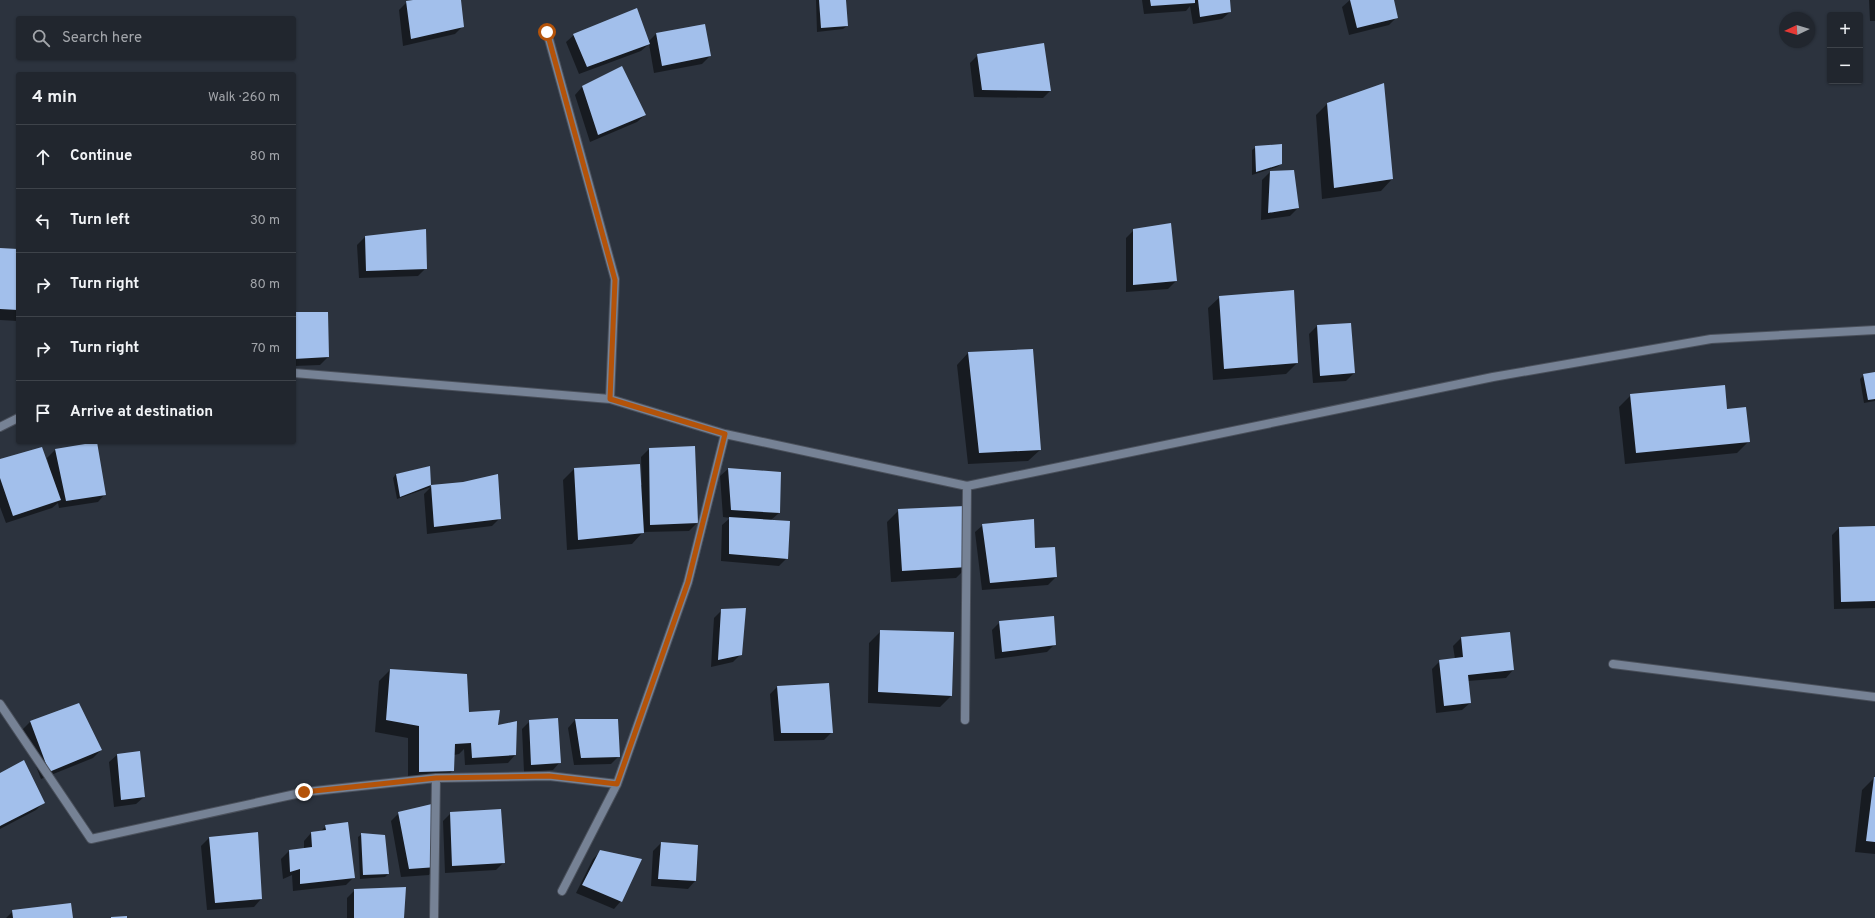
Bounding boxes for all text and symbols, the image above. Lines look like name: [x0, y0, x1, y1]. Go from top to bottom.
north arrow: [1779, 12, 1815, 48]
map controls: [1827, 12, 1863, 84]
button: +: [1827, 12, 1863, 48]
search box: [16, 16, 296, 60]
route start: [538, 23, 556, 41]
icon: search: [30, 27, 52, 49]
text: Search here: [62, 29, 142, 48]
button: −: [1827, 48, 1863, 84]
text: 4 min: [32, 87, 77, 109]
text: Walk · 260 m: [208, 90, 280, 106]
icon: ahead: [32, 146, 54, 168]
text: Continue: [70, 147, 132, 166]
text: 80 m: [250, 149, 280, 165]
icon: left: [32, 210, 54, 232]
text: Turn left: [70, 211, 130, 230]
text: 30 m: [250, 213, 280, 229]
icon: right: [32, 274, 54, 296]
text: Turn right: [70, 275, 139, 294]
text: 80 m: [250, 277, 280, 293]
icon: right: [32, 338, 54, 360]
text: Turn right: [70, 339, 139, 358]
text: 70 m: [251, 341, 280, 357]
icon: arrive: [32, 402, 54, 424]
text: Arrive at destination: [70, 403, 213, 422]
route end: [295, 783, 313, 801]

